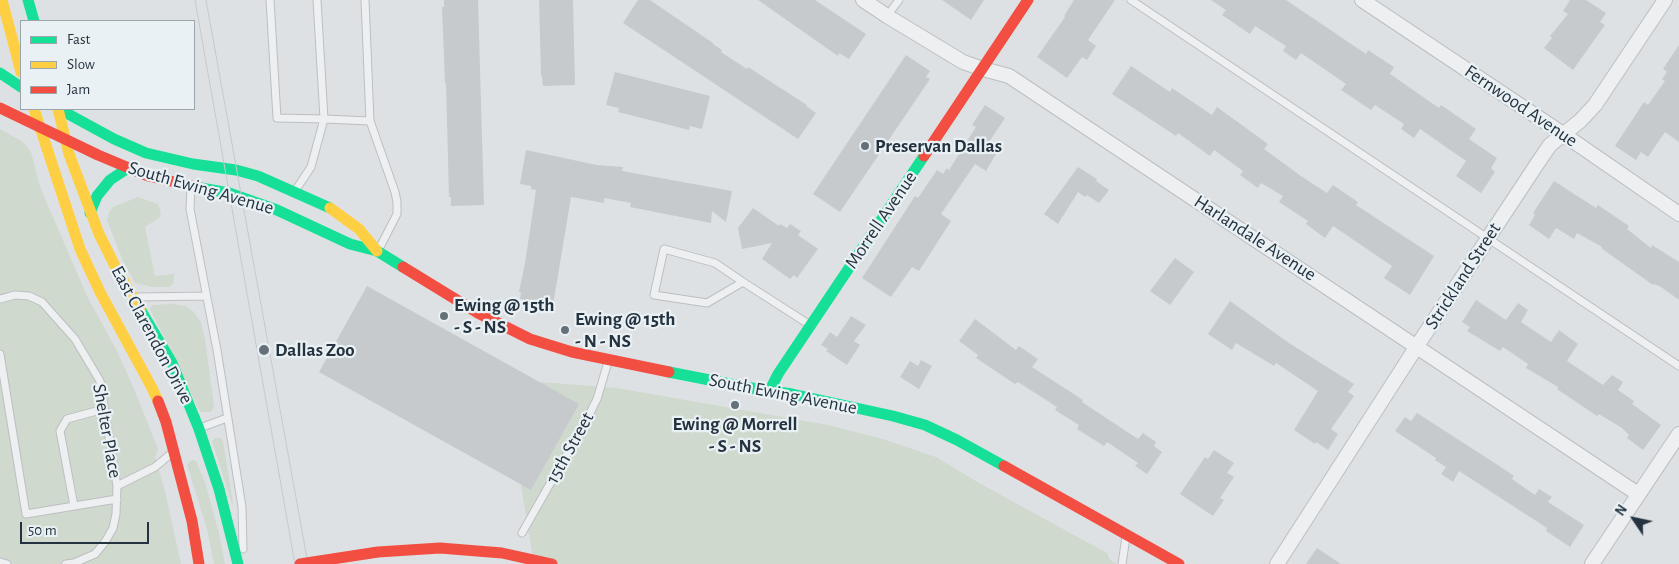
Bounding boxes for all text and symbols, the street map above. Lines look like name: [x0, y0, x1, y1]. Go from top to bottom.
legend: [20, 20, 195, 110]
text: Fast: [67, 32, 90, 47]
text: Slow: [67, 57, 95, 72]
street label: Fernwood Avenue: [1460, 60, 1582, 152]
text: Jam: [67, 82, 90, 97]
place label: Preservan Dallas: [875, 135, 1002, 157]
marker: Preservan Dallas: [859, 140, 871, 152]
street label: South Ewing Avenue: [126, 156, 276, 220]
street label: Morrell Avenue: [840, 167, 922, 273]
street label: Harlandale Avenue: [1190, 190, 1320, 286]
street label: Strickland Street: [1420, 218, 1506, 334]
street label: East Clarendon Drive: [106, 262, 198, 408]
place label: Ewing @ 15th - S - NS: [454, 294, 554, 338]
place label: Ewing @ 15th - N - NS: [575, 308, 675, 352]
marker: Ewing @ 15th - S - NS: [438, 310, 450, 322]
marker: Ewing @ 15th - N - NS: [559, 324, 571, 336]
place label: Dallas Zoo: [275, 339, 355, 361]
marker: Dallas Zoo: [257, 343, 271, 357]
street label: South Ewing Avenue: [707, 368, 859, 420]
street label: Shelter Place: [87, 382, 127, 480]
marker: Ewing @ Morrell - S - NS: [729, 399, 741, 411]
street label: 15th Street: [541, 408, 599, 488]
place label: Ewing @ Morrell - S - NS: [672, 413, 798, 457]
north arrow: [1609, 494, 1659, 544]
text: N: [1613, 503, 1630, 519]
scale bar: [22, 512, 151, 544]
text: 50 m: [28, 523, 57, 538]

